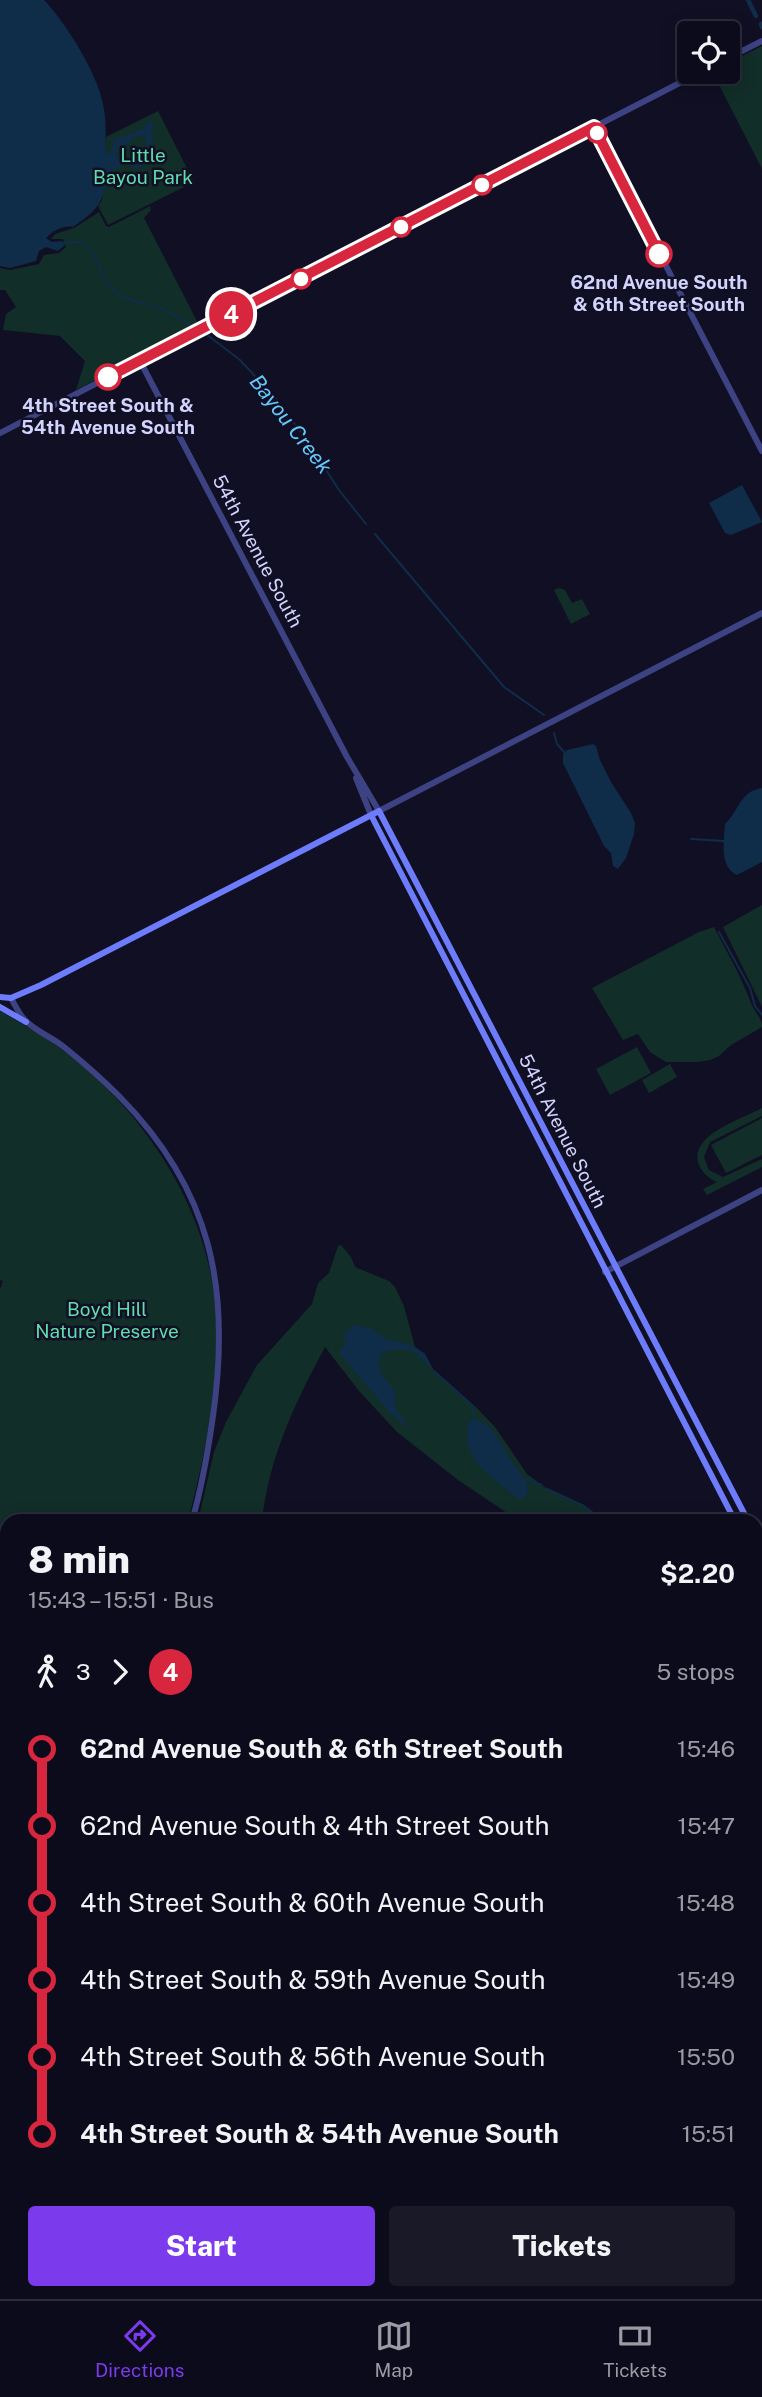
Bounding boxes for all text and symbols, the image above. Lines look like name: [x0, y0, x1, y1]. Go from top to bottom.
map controls: [677, 21, 740, 84]
button: locate: [677, 21, 740, 84]
unlabelled marker: [587, 123, 607, 143]
park label: Little Bayou Park: [93, 144, 193, 188]
unlabelled marker: [472, 175, 492, 195]
unlabelled marker: [391, 217, 411, 237]
marker: 62nd Avenue South & 6th Street South: [646, 241, 672, 267]
unlabelled marker: [291, 269, 311, 289]
place label: 62nd Avenue South & 6th Street South: [571, 271, 747, 315]
line badge: 4: [208, 291, 254, 337]
text: 4: [223, 300, 239, 328]
marker: 4th Street South & 54th Avenue South: [95, 364, 121, 390]
water label: Bayou Creek: [244, 369, 338, 479]
place label: 4th Street South & 54th Avenue South: [21, 394, 195, 438]
street label: 54th Avenue South: [208, 471, 308, 631]
street label: 54th Avenue South: [515, 1050, 611, 1212]
park label: Boyd Hill Nature Preserve: [35, 1298, 179, 1342]
text: 8 min: [28, 1537, 130, 1582]
text: $2.20: [660, 1558, 735, 1589]
text: 15:43 – 15:51 · Bus: [28, 1586, 214, 1613]
icon: walk: [28, 1653, 66, 1691]
icon: forward: [101, 1653, 139, 1691]
text: 3: [76, 1658, 91, 1685]
text: 4: [163, 1658, 178, 1686]
text: 5 stops: [656, 1658, 735, 1685]
text: 62nd Avenue South & 6th Street South: [80, 1733, 563, 1764]
text: 15:46: [677, 1735, 735, 1762]
text: 62nd Avenue South & 4th Street South: [80, 1810, 550, 1841]
text: 15:47: [678, 1812, 735, 1839]
text: 4th Street South & 60th Avenue South: [80, 1887, 544, 1918]
text: 15:48: [677, 1889, 735, 1916]
text: 4th Street South & 59th Avenue South: [80, 1964, 545, 1995]
text: 15:49: [677, 1966, 735, 1993]
text: 4th Street South & 56th Avenue South: [80, 2041, 545, 2072]
text: 15:50: [677, 2043, 735, 2070]
text: 4th Street South & 54th Avenue South: [80, 2118, 559, 2149]
text: 15:51: [682, 2120, 735, 2147]
button: Start: [28, 2206, 375, 2286]
button: Tickets: [389, 2206, 735, 2286]
tab: Directions: [95, 2317, 184, 2381]
tab: Map: [374, 2317, 413, 2381]
tab: Tickets: [603, 2317, 667, 2381]

